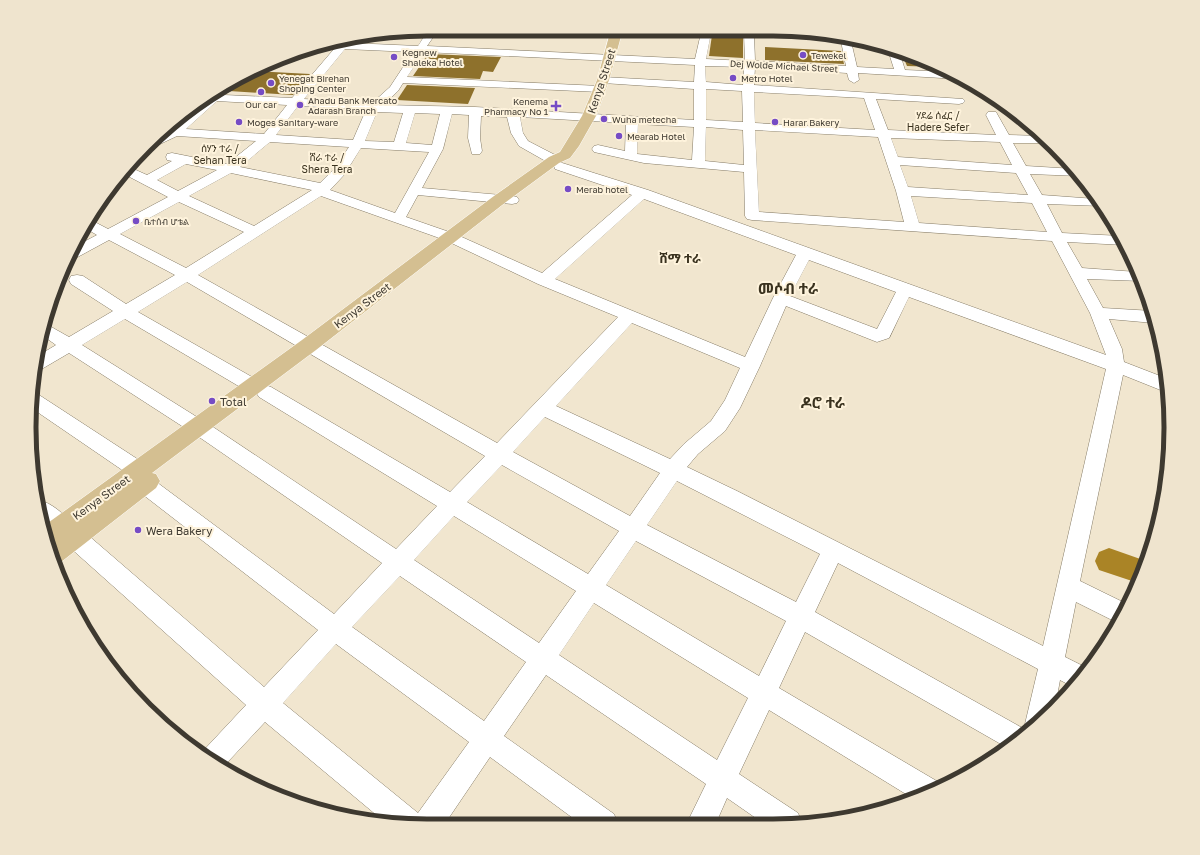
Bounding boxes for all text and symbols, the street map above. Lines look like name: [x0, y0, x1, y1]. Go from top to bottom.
place label: Kegnew Shaleka Hotel: [402, 47, 463, 68]
street label: Kenya Street: [584, 47, 618, 115]
marker: Tewekel: [798, 50, 808, 60]
place label: Tewekel: [811, 50, 846, 61]
marker: Kegnew Shaleka Hotel: [389, 52, 399, 62]
street label: Dej Wolde Michael Street: [730, 58, 839, 74]
place label: Yenegat Birehan Shoping Center: [279, 73, 350, 94]
marker: Metro Hotel: [728, 73, 738, 83]
place label: Metro Hotel: [741, 73, 793, 84]
marker: Yenegat Birehan Shoping Center: [266, 78, 276, 88]
marker: Our car: [256, 87, 266, 97]
place label: Ahadu Bank Mercato Adarash Branch: [308, 95, 397, 116]
place label: Kenema Pharmacy No 1: [484, 96, 549, 117]
place label: Our car: [245, 99, 277, 110]
marker: Ahadu Bank Mercato Adarash Branch: [295, 100, 305, 110]
marker: Kenema Pharmacy No 1: [551, 101, 561, 111]
district label: ሃደሬ ሰፈር / Hadere Sefer: [907, 109, 969, 133]
marker: Wuha metecha: [599, 114, 609, 124]
place label: Wuha metecha: [612, 114, 676, 125]
marker: Moges Sanitary-ware: [234, 117, 244, 127]
place label: Moges Sanitary-ware: [247, 117, 338, 128]
marker: Harar Bakery: [770, 117, 780, 127]
place label: Harar Bakery: [783, 117, 839, 128]
marker: Mearab Hotel: [614, 131, 624, 141]
place label: Mearab Hotel: [627, 131, 685, 142]
district label: ሰሃን ተራ / Sehan Tera: [193, 142, 247, 166]
district label: ሸራ ተራ / Shera Tera: [302, 151, 352, 175]
marker: Merab hotel: [563, 184, 573, 194]
place label: Merab hotel: [576, 184, 628, 195]
marker: ቤተሰብ ሆቴል: [131, 216, 141, 226]
place label: ቤተሰብ ሆቴል: [144, 216, 189, 227]
district label: ሸማ ተራ: [659, 250, 701, 266]
street label: Kenya Street: [331, 279, 393, 331]
district label: መሶብ ተራ: [758, 279, 818, 297]
district label: ዶሮ ተራ: [801, 393, 845, 411]
place label: Total: [220, 395, 247, 408]
marker: Total: [207, 396, 217, 406]
street label: Kenya Street: [70, 472, 132, 522]
place label: Wera Bakery: [146, 524, 212, 537]
marker: Wera Bakery: [133, 525, 143, 535]

